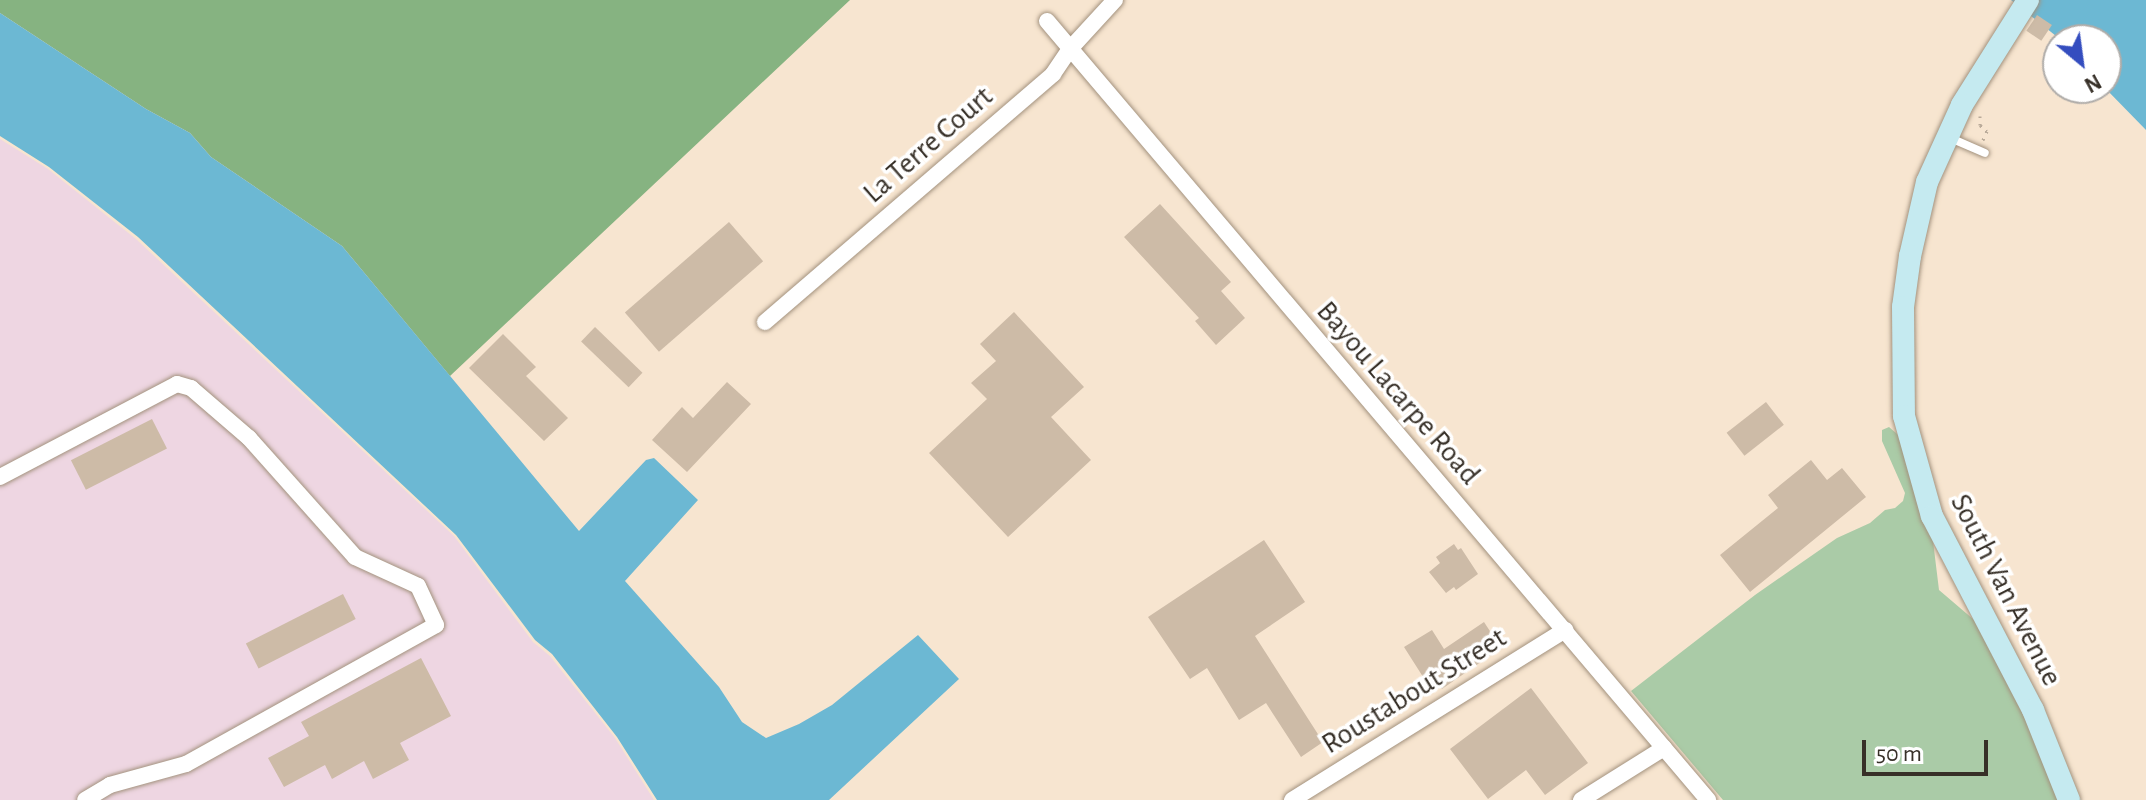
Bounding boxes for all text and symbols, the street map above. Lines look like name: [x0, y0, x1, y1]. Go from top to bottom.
north arrow: [2042, 24, 2122, 104]
text: N: [2081, 70, 2105, 97]
street label: La Terre Court: [856, 79, 1000, 211]
street label: Bayou Lacarpe Road: [1308, 294, 1488, 492]
street label: South Van Avenue: [1942, 488, 2070, 692]
street label: Roustabout Street: [1315, 620, 1513, 762]
scale bar: [1866, 724, 1992, 774]
text: 50 m: [1876, 742, 1922, 766]

